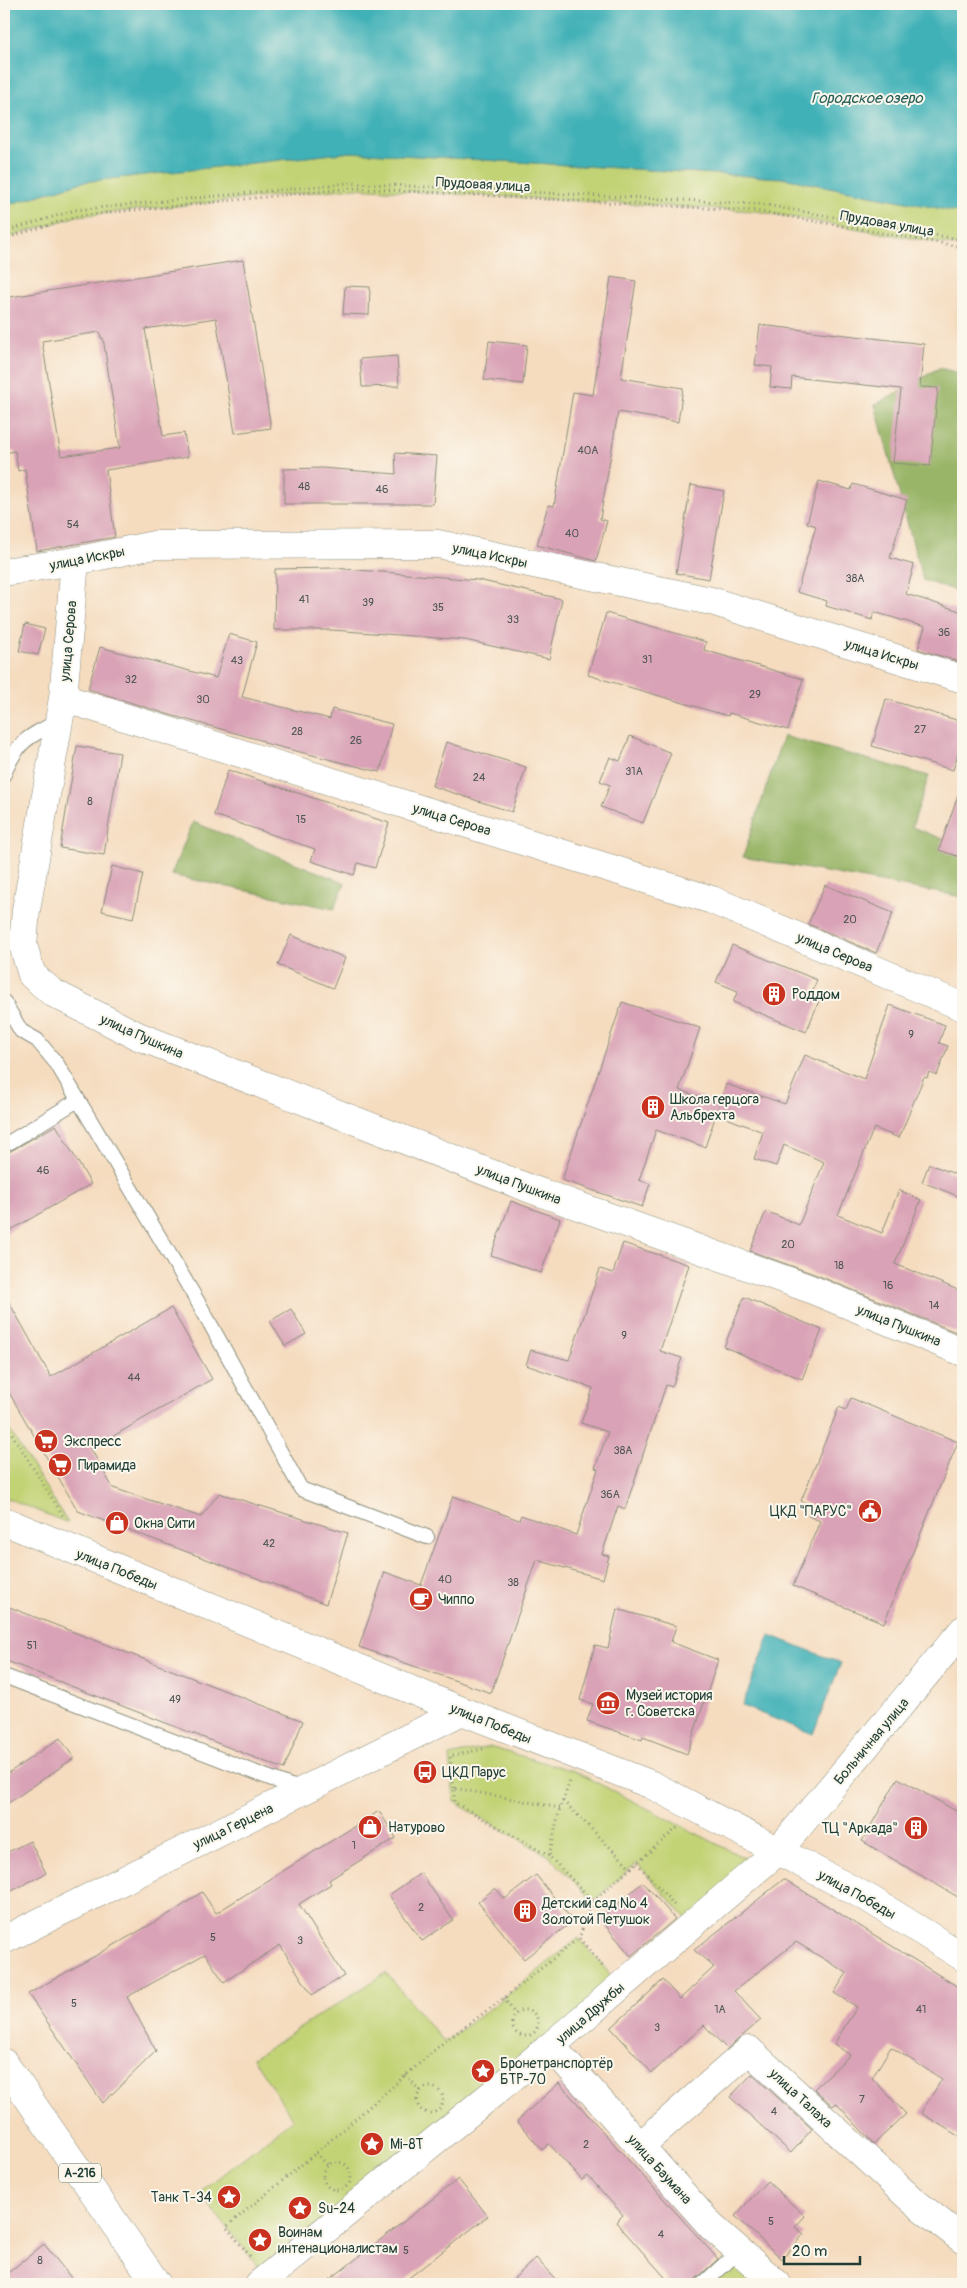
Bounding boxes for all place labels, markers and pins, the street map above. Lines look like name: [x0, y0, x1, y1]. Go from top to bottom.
building icon: Роддом: [761, 981, 787, 1007]
place label: Роддом: [792, 986, 840, 1003]
place label: Школа герцога Альбрехта: [670, 1091, 759, 1124]
building icon: Школа герцога Альбрехта: [640, 1094, 666, 1120]
supermarket icon: Экспресс: [33, 1428, 59, 1454]
place label: Экспресс: [64, 1433, 122, 1450]
supermarket icon: Пирамида: [47, 1452, 73, 1478]
place label: Пирамида: [78, 1457, 136, 1474]
public building icon: ЦКД "ПАРУС": [857, 1498, 883, 1524]
place label: ЦКД "ПАРУС": [770, 1503, 852, 1520]
shop icon: Окна Сити: [104, 1510, 130, 1536]
place label: Окна Сити: [134, 1515, 195, 1532]
cafe icon: Чиппо: [408, 1586, 434, 1612]
place label: Чиппо: [438, 1591, 475, 1608]
place label: Музей история г. Советска: [626, 1687, 712, 1720]
museum icon: Музей история г. Советска: [595, 1690, 621, 1716]
bus stop icon: ЦКД Парус: [412, 1759, 438, 1785]
place label: ЦКД Парус: [442, 1764, 506, 1781]
shop icon: Натурово: [357, 1814, 383, 1840]
building icon: ТЦ "Аркада": [903, 1815, 929, 1841]
place label: Натурово: [388, 1819, 445, 1836]
place label: ТЦ "Аркада": [822, 1820, 898, 1837]
place label: Детский сад № 4 Золотой Петушок: [541, 1895, 650, 1928]
building icon: Детский сад № 4 Золотой Петушок: [512, 1898, 538, 1924]
place label: Бронетранспортёр БТР-70: [500, 2055, 613, 2088]
place icon: Бронетранспортёр БТР-70: [470, 2058, 496, 2084]
place icon: Mi-8T: [359, 2131, 385, 2157]
place label: Mi-8T: [390, 2136, 424, 2153]
place icon: Танк Т-34: [216, 2184, 242, 2210]
place label: Танк Т-34: [151, 2189, 212, 2206]
place icon: Su-24: [287, 2195, 313, 2221]
place label: Su-24: [318, 2200, 355, 2217]
place label: Воинам интенационалистам: [278, 2224, 398, 2257]
place icon: Воинам интенационалистам: [247, 2227, 273, 2253]

